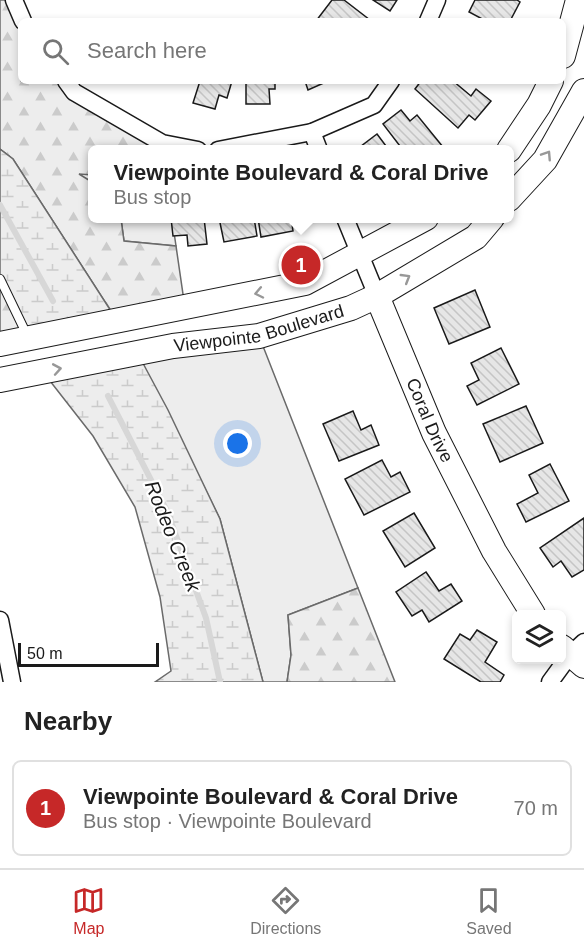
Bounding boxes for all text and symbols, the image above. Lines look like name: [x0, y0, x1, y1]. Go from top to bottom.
search box: [18, 18, 566, 84]
icon: search: [39, 35, 72, 68]
text: Search here: [87, 38, 207, 63]
popup: [88, 145, 514, 223]
one-way arrow: [540, 151, 552, 161]
text: Viewpointe Boulevard & Coral Drive: [114, 160, 488, 185]
text: Bus stop: [114, 186, 191, 208]
pin: 1: [282, 242, 320, 288]
one-way arrow: [400, 274, 410, 286]
one-way arrow: [254, 286, 264, 299]
street label: Viewpointe Boulevard: [173, 301, 346, 356]
one-way arrow: [52, 363, 62, 376]
street label: Coral Drive: [402, 375, 457, 466]
your location: [223, 429, 252, 458]
water label: Rodeo Creek: [141, 477, 206, 596]
map controls: [512, 610, 566, 664]
button: layers: [512, 610, 566, 664]
scale bar: [18, 640, 159, 668]
text: 50 m: [27, 645, 63, 662]
text: Nearby: [24, 706, 112, 736]
text: Viewpointe Boulevard & Coral Drive: [83, 784, 458, 809]
text: 1: [40, 797, 51, 819]
text: 70 m: [514, 797, 558, 819]
text: Bus stop · Viewpointe Boulevard: [83, 810, 372, 832]
tab: Map: [72, 884, 105, 938]
tab: Directions: [250, 884, 321, 938]
tab: Saved: [466, 884, 512, 938]

